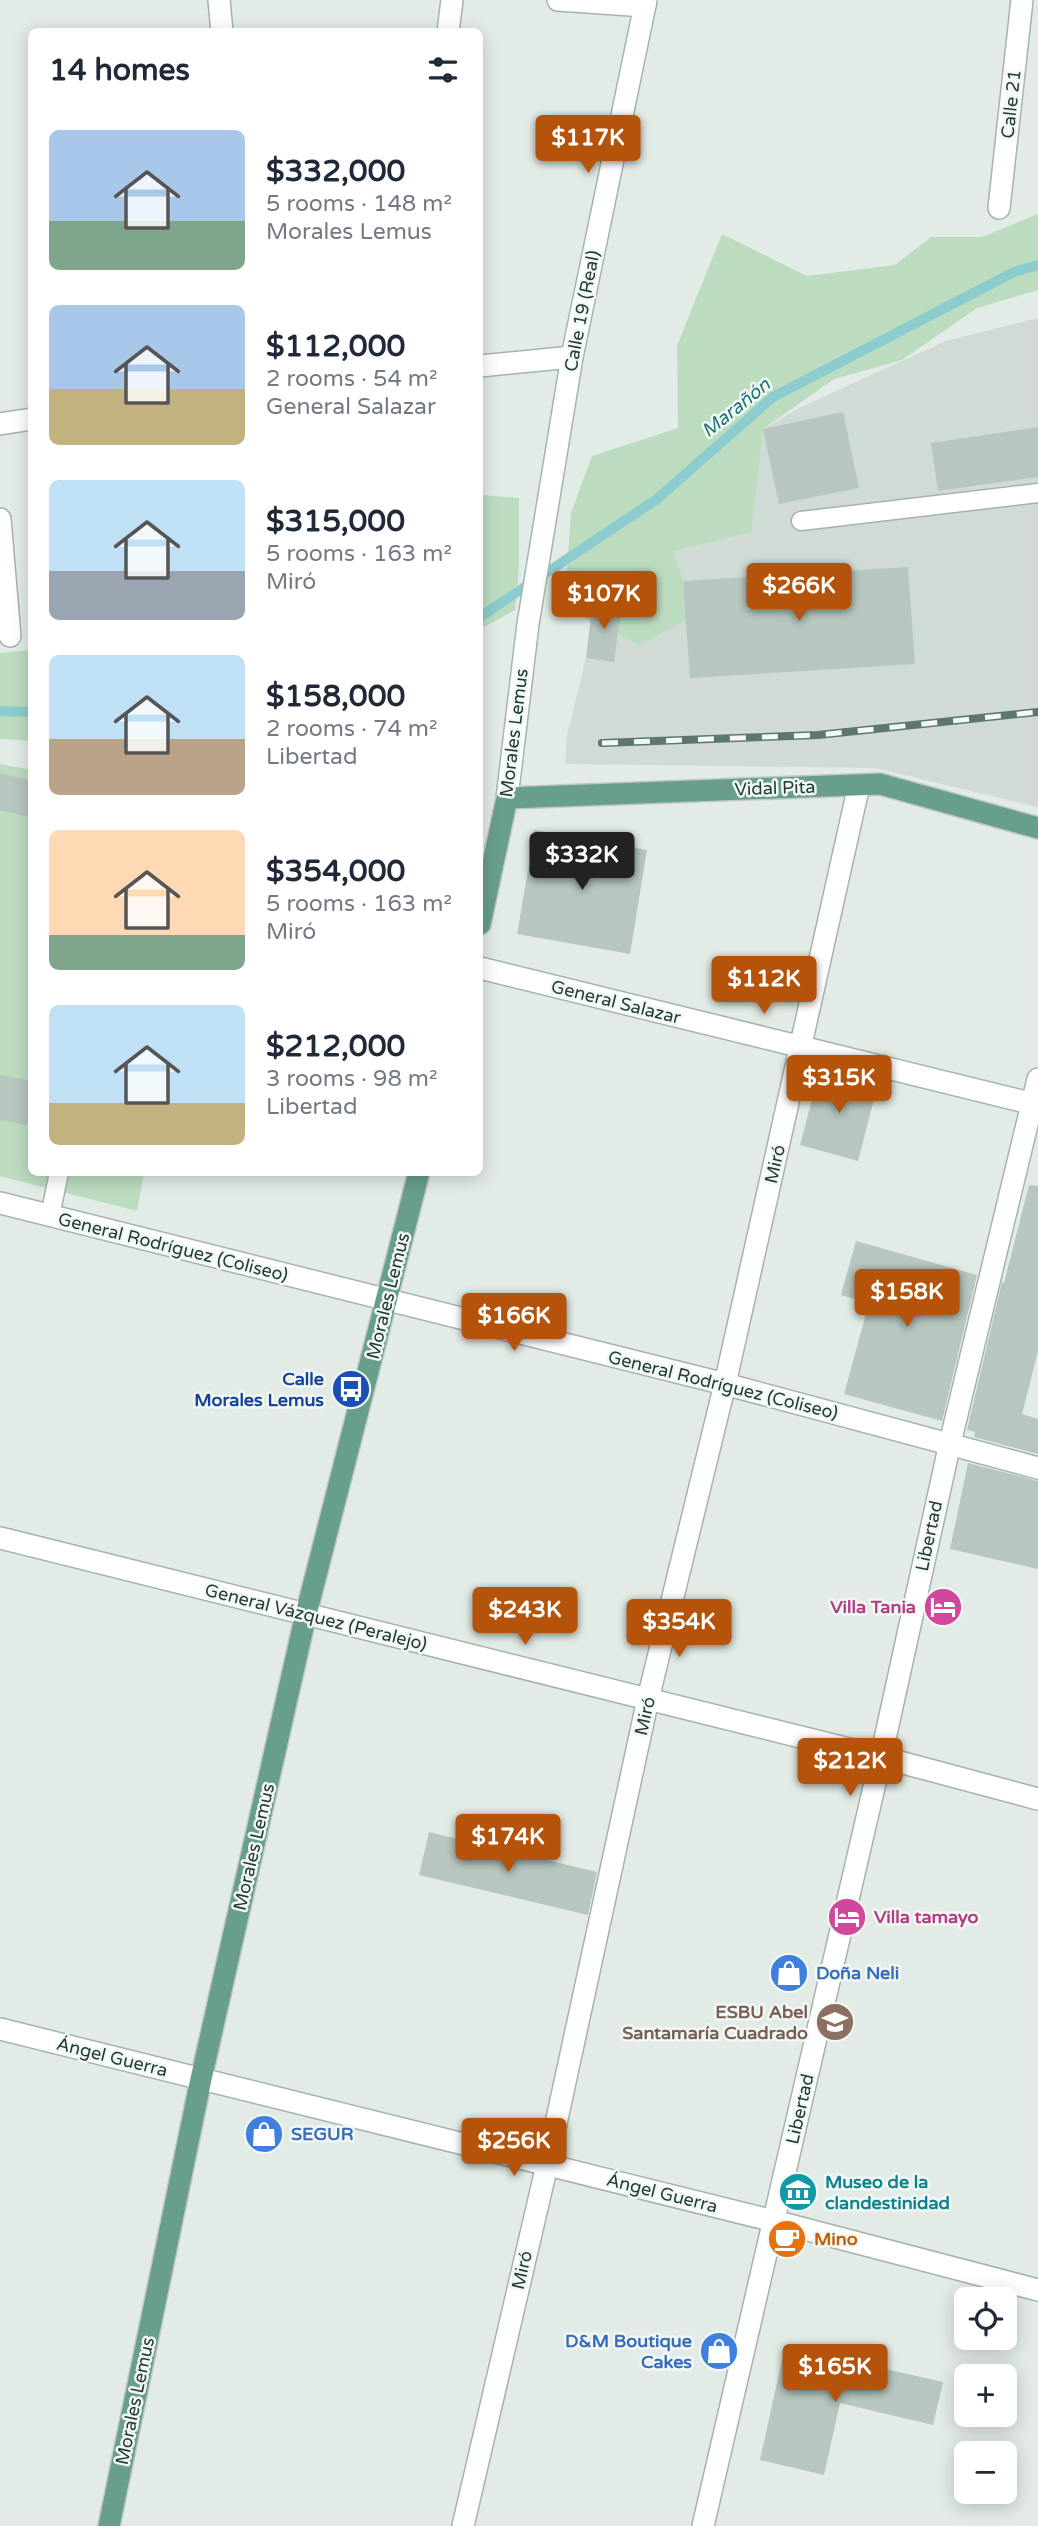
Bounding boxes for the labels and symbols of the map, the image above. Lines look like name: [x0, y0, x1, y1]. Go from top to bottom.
street label: Calle 21: [996, 69, 1026, 139]
pin: $117K: [539, 116, 637, 175]
street label: Calle 19 (Real): [559, 249, 605, 373]
water label: Marañón: [697, 373, 775, 442]
pin: $266K: [750, 564, 848, 623]
pin: $107K: [555, 572, 653, 631]
street label: Morales Lemus: [495, 667, 533, 799]
street label: Vidal Pita: [734, 776, 816, 800]
pin: $332K: [533, 832, 631, 892]
pin: $112K: [715, 956, 813, 1016]
street label: General Salazar: [549, 975, 683, 1029]
pin: $315K: [790, 1056, 888, 1115]
street label: Miró: [760, 1142, 790, 1186]
street label: General Rodríguez (Coliseo): [56, 1208, 290, 1286]
street label: Morales Lemus: [362, 1230, 414, 1362]
pin: $158K: [858, 1270, 956, 1329]
pin: $166K: [465, 1294, 563, 1353]
street label: General Rodríguez (Coliseo): [606, 1346, 840, 1424]
place label: Calle Morales Lemus: [194, 1368, 324, 1411]
bus stop icon: Calle Morales Lemus: [330, 1368, 372, 1410]
street label: Libertad: [911, 1499, 947, 1573]
street label: General Vázquez (Peralejo): [203, 1579, 429, 1655]
hotel icon: Villa Tania: [922, 1586, 964, 1628]
pin: $243K: [476, 1588, 574, 1647]
place label: Villa Tania: [830, 1596, 916, 1618]
pin: $354K: [630, 1600, 728, 1659]
street label: Miró: [630, 1694, 660, 1738]
pin: $212K: [801, 1738, 899, 1798]
street label: Morales Lemus: [229, 1781, 279, 1913]
pin: $174K: [459, 1814, 557, 1874]
hotel icon: Villa tamayo: [826, 1896, 868, 1938]
place label: Villa tamayo: [874, 1906, 979, 1928]
shop icon: Doña Neli: [768, 1952, 810, 1994]
place label: Doña Neli: [816, 1962, 899, 1984]
place label: ESBU Abel Santamaría Cuadrado: [622, 2001, 808, 2044]
school or university icon: ESBU Abel Santamaría Cuadrado: [814, 2001, 856, 2043]
street label: Ángel Guerra: [54, 2033, 170, 2081]
street label: Libertad: [781, 2072, 819, 2146]
shop icon: SEGUR: [243, 2113, 285, 2155]
pin: $256K: [465, 2118, 563, 2178]
place label: SEGUR: [291, 2123, 354, 2145]
street label: Ángel Guerra: [604, 2169, 720, 2217]
museum icon: Museo de la clandestinidad: [777, 2171, 819, 2213]
place label: Museo de la clandestinidad: [825, 2171, 950, 2214]
cafe icon: Mino: [766, 2218, 808, 2260]
place label: Mino: [814, 2228, 858, 2250]
street label: Miró: [507, 2248, 537, 2292]
place label: D&M Boutique Cakes: [565, 2330, 692, 2373]
shop icon: D&M Boutique Cakes: [698, 2330, 740, 2372]
street label: Morales Lemus: [111, 2335, 159, 2467]
pin: $165K: [786, 2344, 884, 2404]

